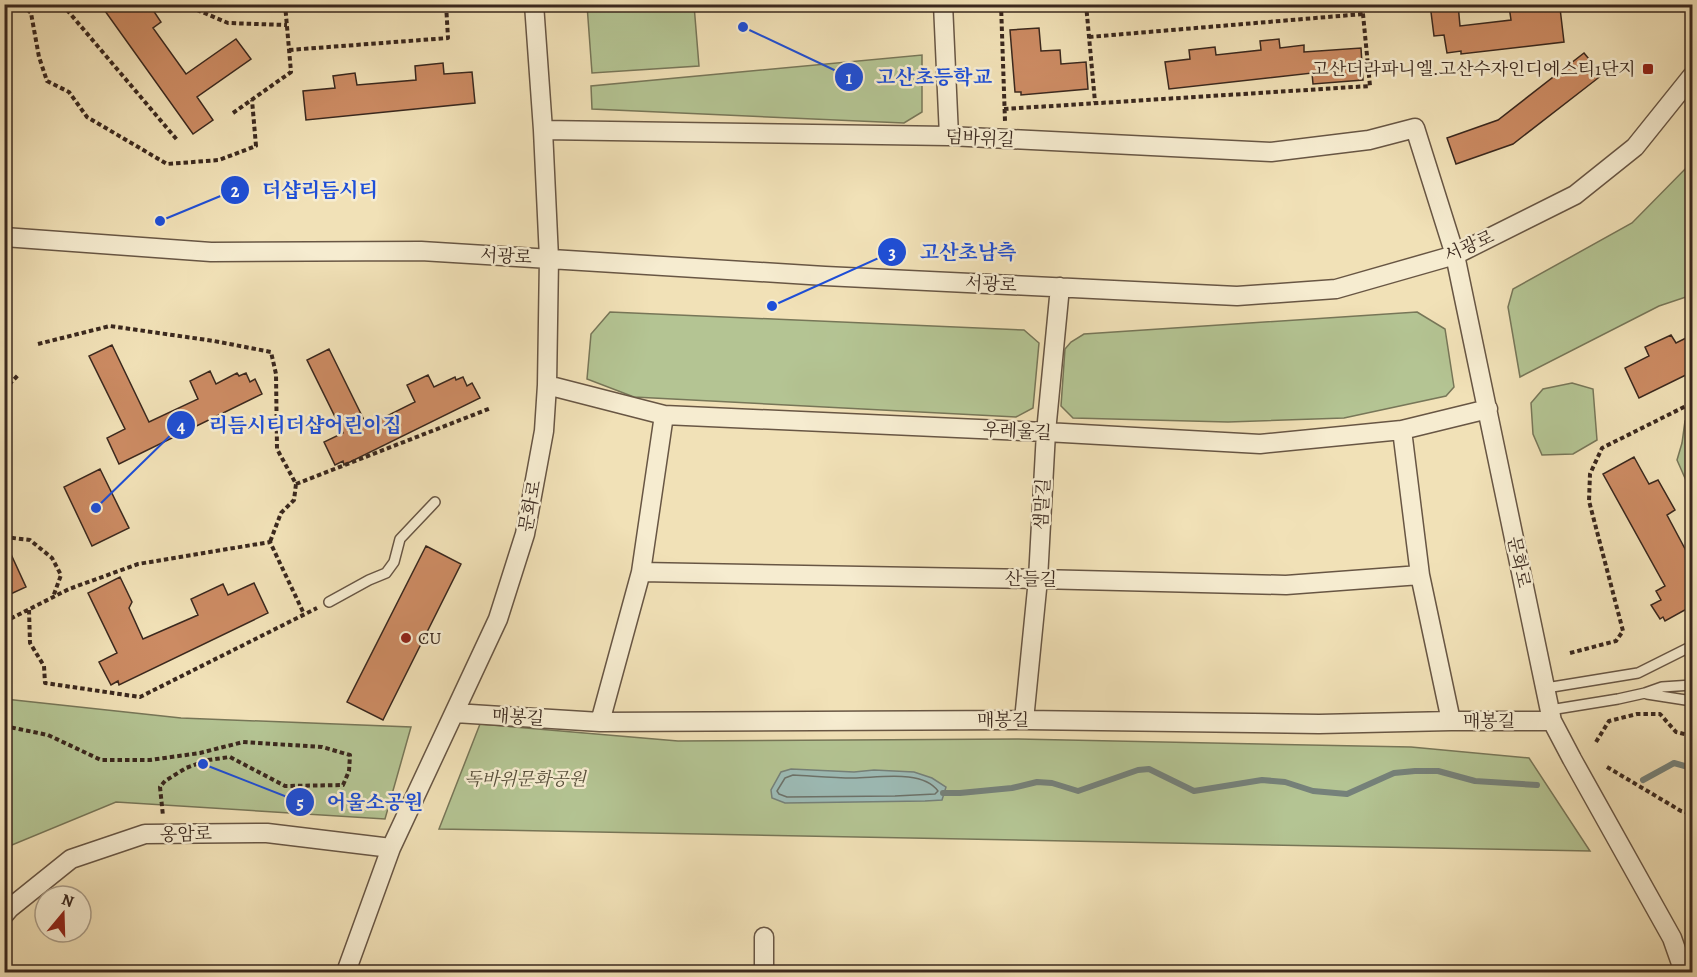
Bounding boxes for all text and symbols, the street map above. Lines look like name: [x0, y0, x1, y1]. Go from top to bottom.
place label: 고산더라파니엘.고산수자인디에스티1단지: [1311, 57, 1636, 81]
callout: 고산초등학교: [834, 58, 1004, 96]
marker: 고산더라파니엘.고산수자인디에스티1단지: [1641, 62, 1655, 76]
text: 고산초등학교: [876, 64, 993, 91]
text: 1: [846, 66, 853, 90]
street label: 덤바위길: [945, 124, 1015, 152]
callout: 더샵리듬시티: [220, 171, 390, 209]
text: 더샵리듬시티: [262, 177, 378, 204]
text: 2: [231, 179, 240, 203]
street label: 서광로: [1440, 224, 1498, 268]
callout: 고산초남측: [877, 233, 1028, 271]
text: 고산초남측: [920, 239, 1016, 266]
text: 3: [888, 241, 896, 265]
street label: 서광로: [479, 243, 533, 269]
street label: 서광로: [964, 271, 1018, 297]
callout: 리듬시티더샵어린이집: [166, 406, 413, 444]
text: 리듬시티더샵어린이집: [208, 412, 402, 439]
text: 4: [177, 414, 186, 438]
street label: 우레울길: [982, 417, 1052, 445]
street label: 샘말길: [1029, 477, 1055, 531]
street label: 문화로: [513, 478, 547, 534]
street label: 문화로: [1502, 534, 1536, 590]
street label: 산들길: [1005, 567, 1057, 591]
place label: CU: [418, 626, 442, 650]
marker: CU: [399, 631, 413, 645]
street label: 매봉길: [491, 703, 545, 731]
street label: 매봉길: [977, 708, 1029, 732]
street label: 매봉길: [1463, 709, 1515, 733]
park label: 독바위문화공원: [464, 767, 587, 791]
callout: 어울소공원: [285, 783, 435, 821]
text: 어울소공원: [327, 789, 423, 816]
text: 5: [296, 791, 304, 815]
street label: 옹암로: [160, 822, 212, 846]
north arrow: [33, 884, 93, 944]
text: N: [58, 888, 77, 913]

